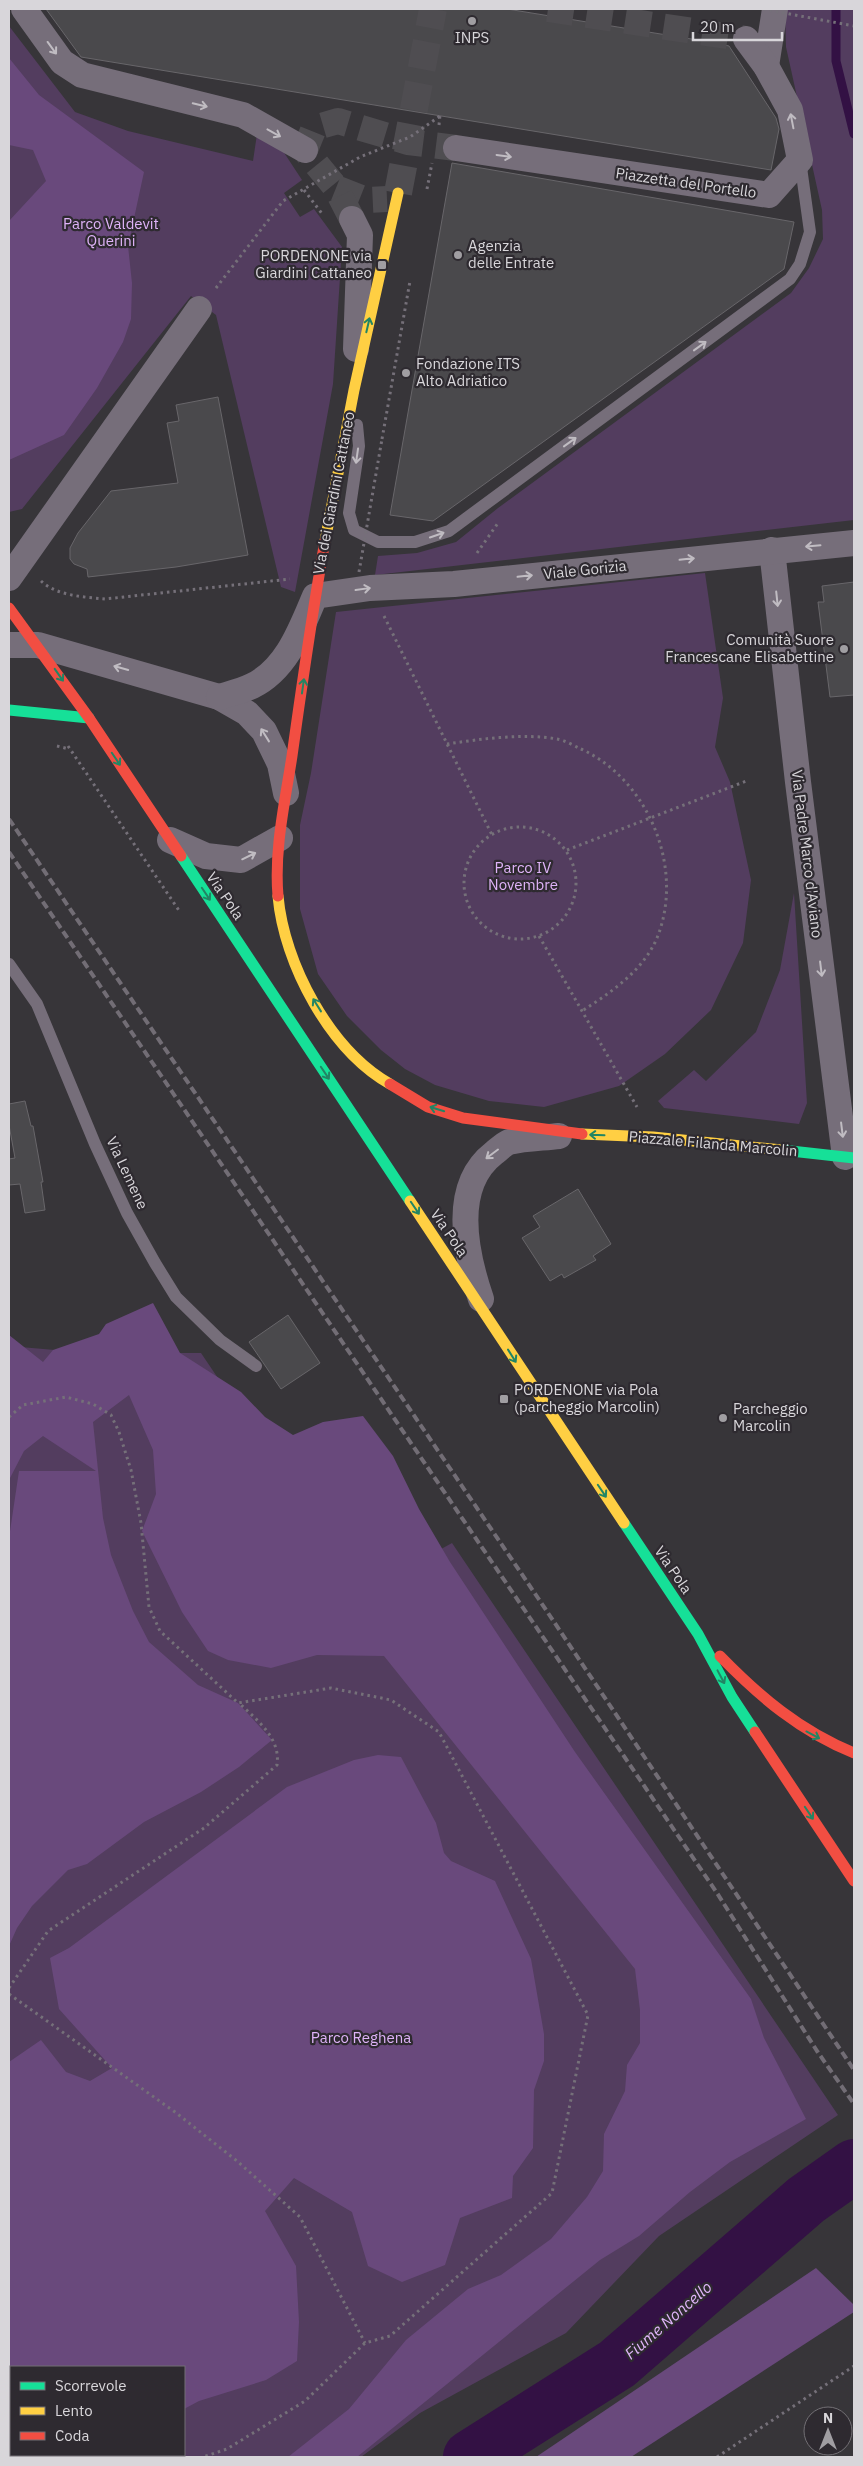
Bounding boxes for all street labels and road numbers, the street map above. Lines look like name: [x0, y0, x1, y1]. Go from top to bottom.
street label: Piazzetta del Portello: [614, 163, 758, 202]
street label: Via dei Giardini Cattaneo: [308, 410, 359, 576]
street label: Viale Gorizia: [542, 556, 627, 583]
street label: Via Padre Marco d'Aviano: [788, 769, 827, 939]
street label: Via Pola: [203, 868, 248, 923]
street label: Piazzale Filanda Marcolin: [628, 1127, 798, 1160]
street label: Via Lemene: [102, 1133, 153, 1212]
street label: Via Pola: [427, 1205, 472, 1260]
street label: Via Pola: [651, 1542, 696, 1597]

